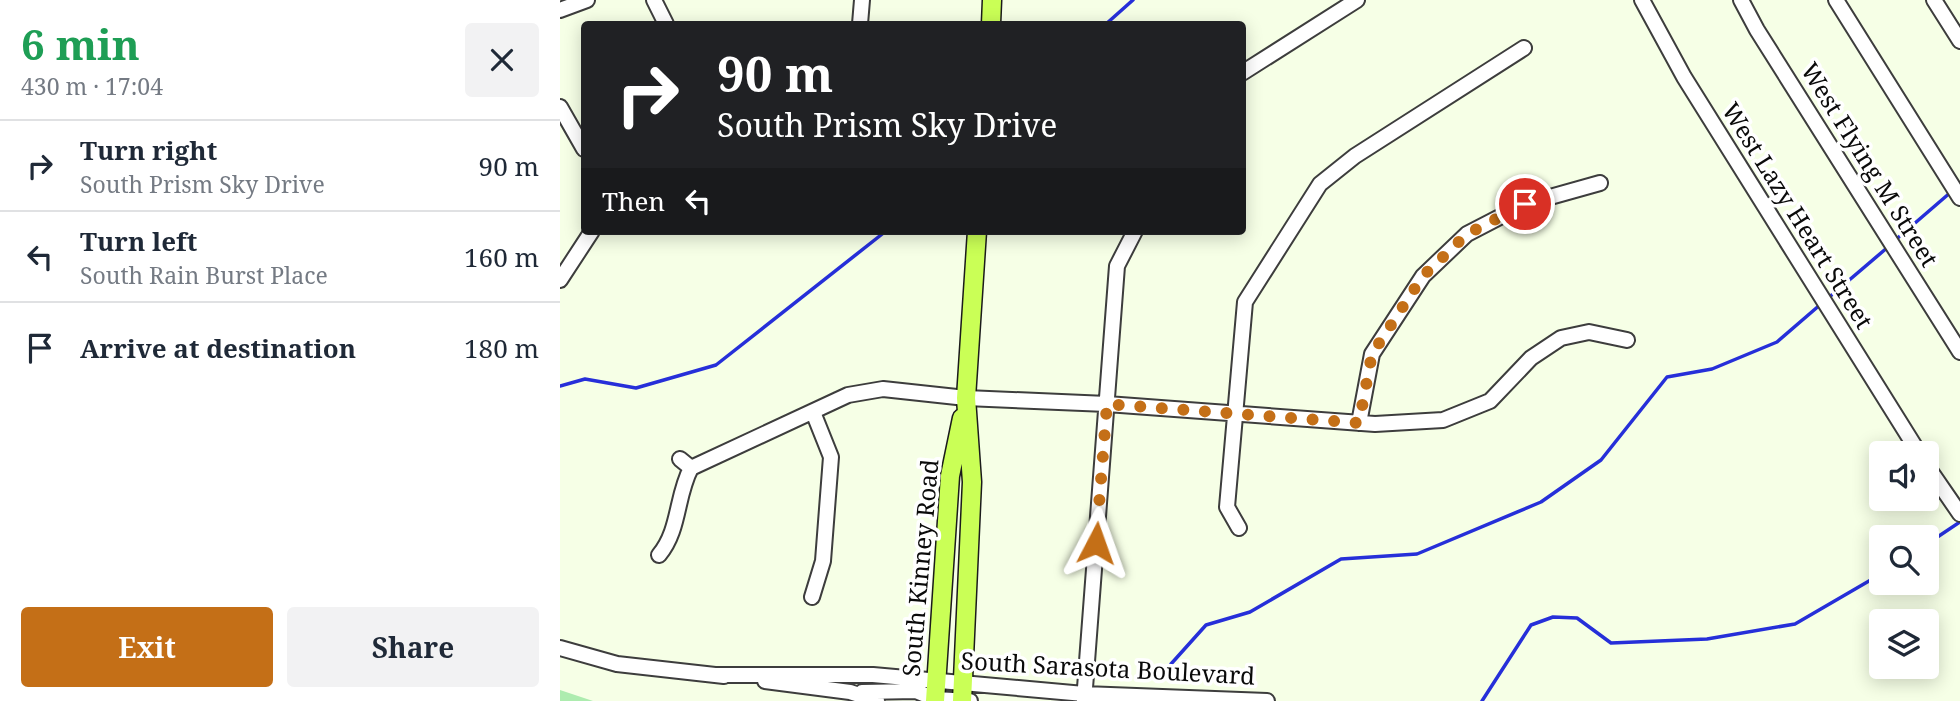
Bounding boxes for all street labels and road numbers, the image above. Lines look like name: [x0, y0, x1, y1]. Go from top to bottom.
street label: West Flying M Street: [1794, 56, 1947, 273]
street label: West Lazy Heart Street: [1715, 96, 1881, 335]
street label: South Kinney Road: [894, 458, 945, 678]
street label: South Sarasota Boulevard: [960, 643, 1256, 692]

